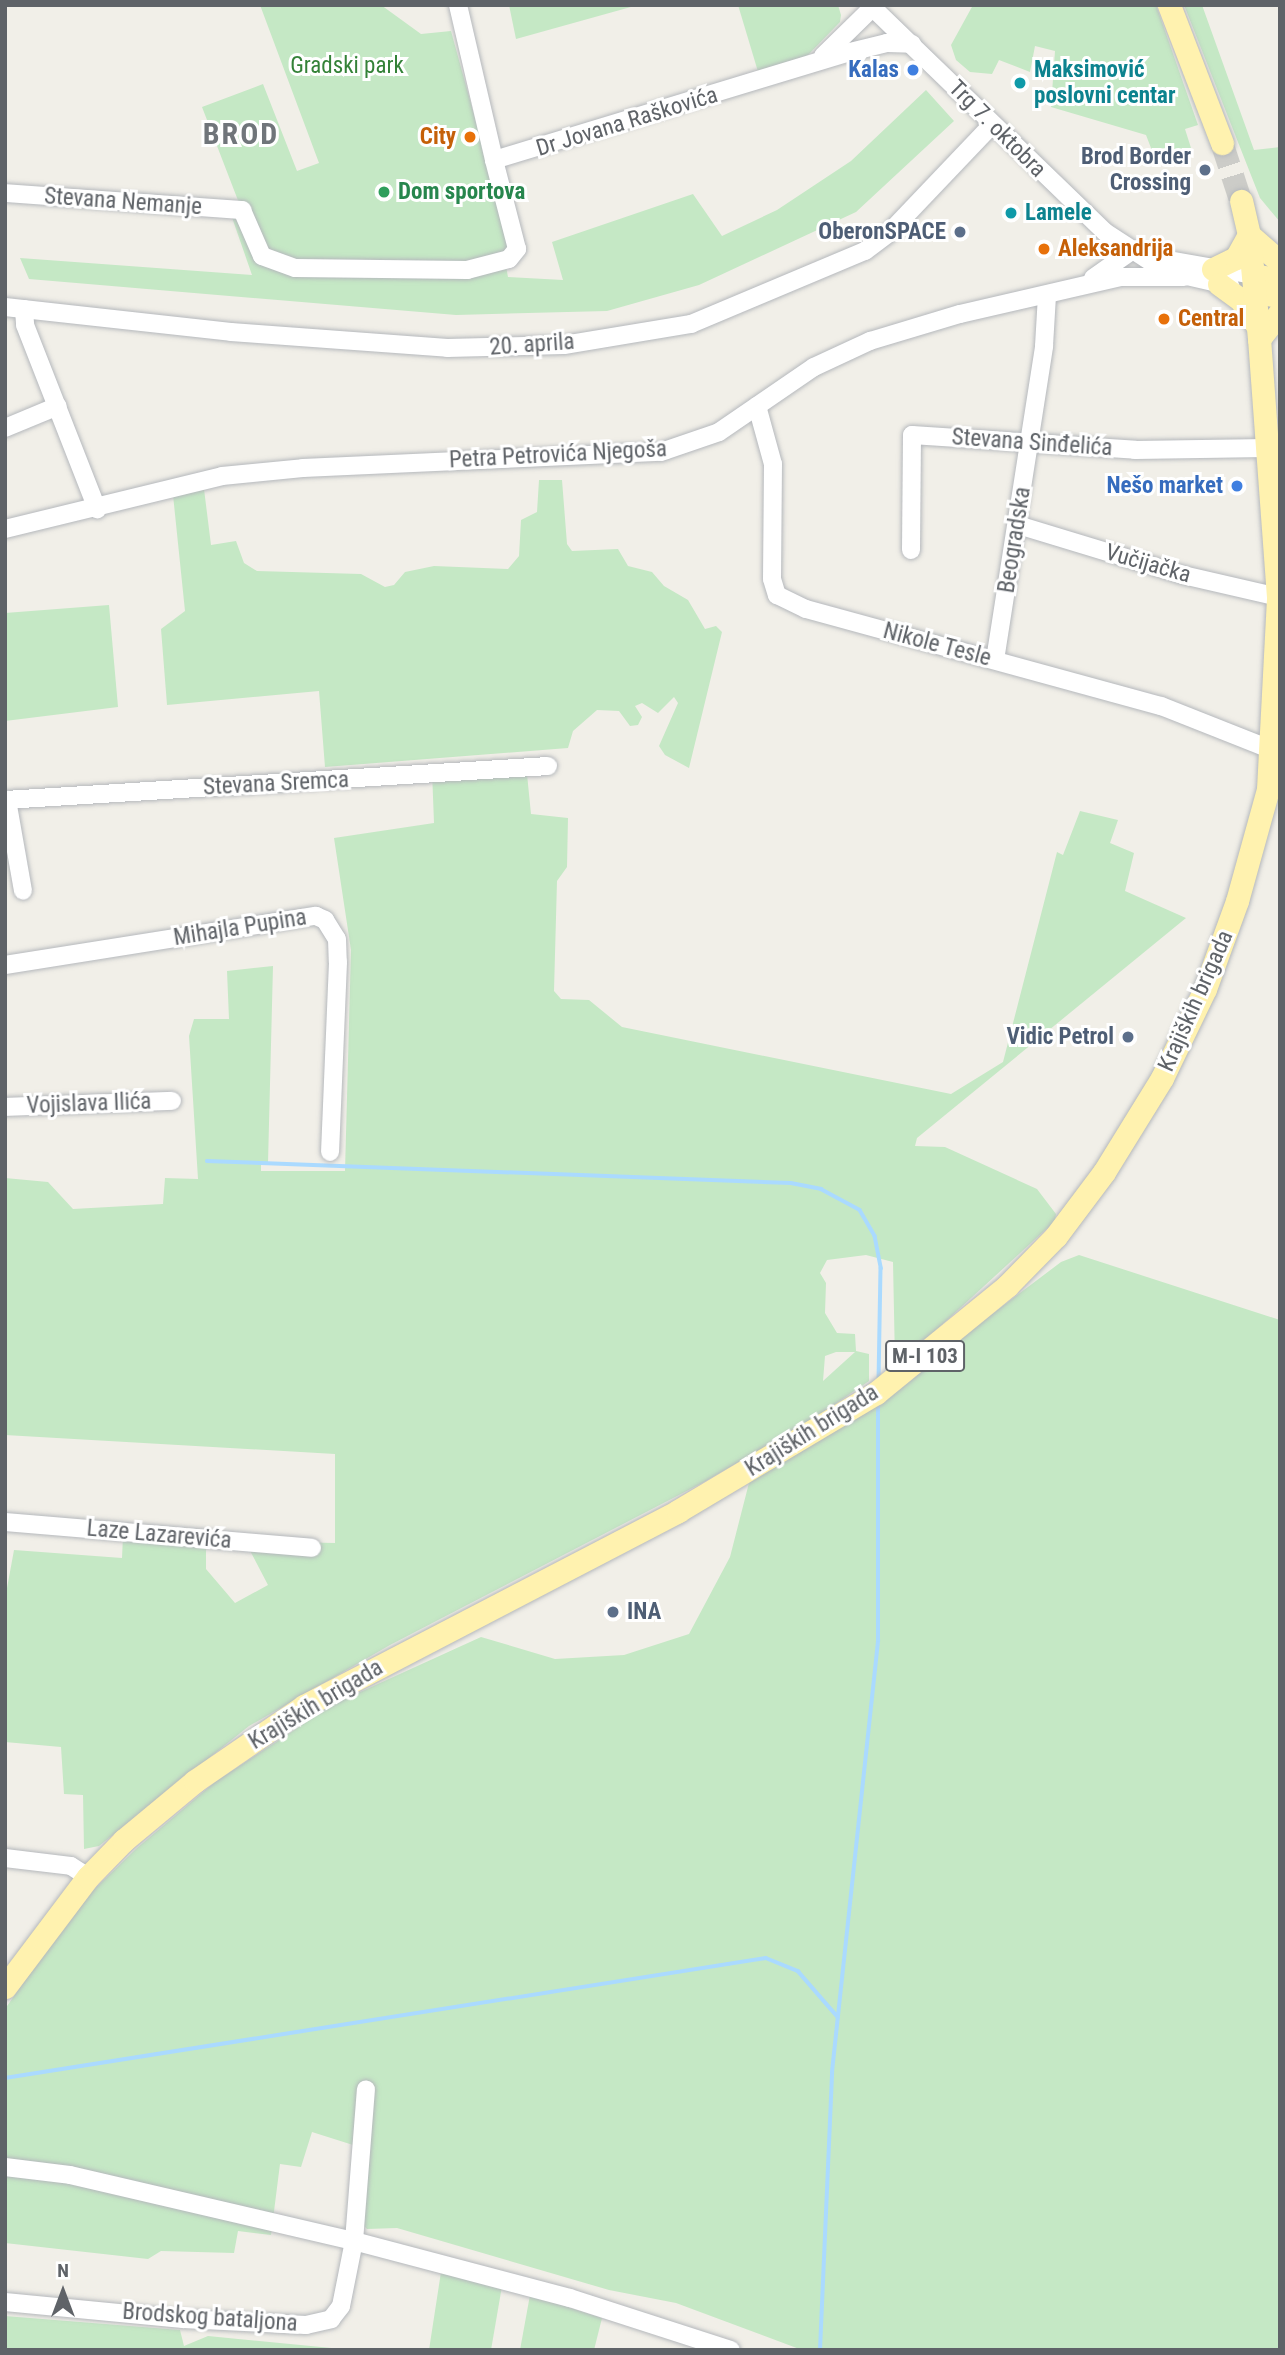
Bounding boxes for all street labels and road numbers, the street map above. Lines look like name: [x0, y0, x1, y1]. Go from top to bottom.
street label: Trg 7. oktobra: [943, 75, 1051, 183]
street label: Dr Jovana Raškovića: [533, 81, 721, 163]
street label: Stevana Nemanje: [43, 183, 203, 221]
street label: 20. aprila: [489, 328, 575, 362]
street label: Stevana Sinđelića: [951, 424, 1113, 462]
street label: Petra Petrovića Njegoša: [448, 436, 668, 474]
street label: Beogradska: [993, 485, 1037, 595]
street label: Vučijačka: [1102, 539, 1194, 589]
street label: Nikole Tesle: [880, 617, 994, 673]
street label: Stevana Sremca: [202, 766, 350, 802]
street label: Mihajla Pupina: [172, 904, 308, 952]
street label: Krajiških brigada: [1153, 926, 1239, 1076]
street label: Vojislava Ilića: [26, 1088, 152, 1120]
road number: M-I 103: [885, 1338, 965, 1374]
street label: Krajiških brigada: [740, 1379, 884, 1483]
street label: Laze Lazarevića: [85, 1515, 233, 1555]
street label: Krajiških brigada: [244, 1654, 388, 1756]
street label: Brodskog bataljona: [121, 2298, 299, 2338]

